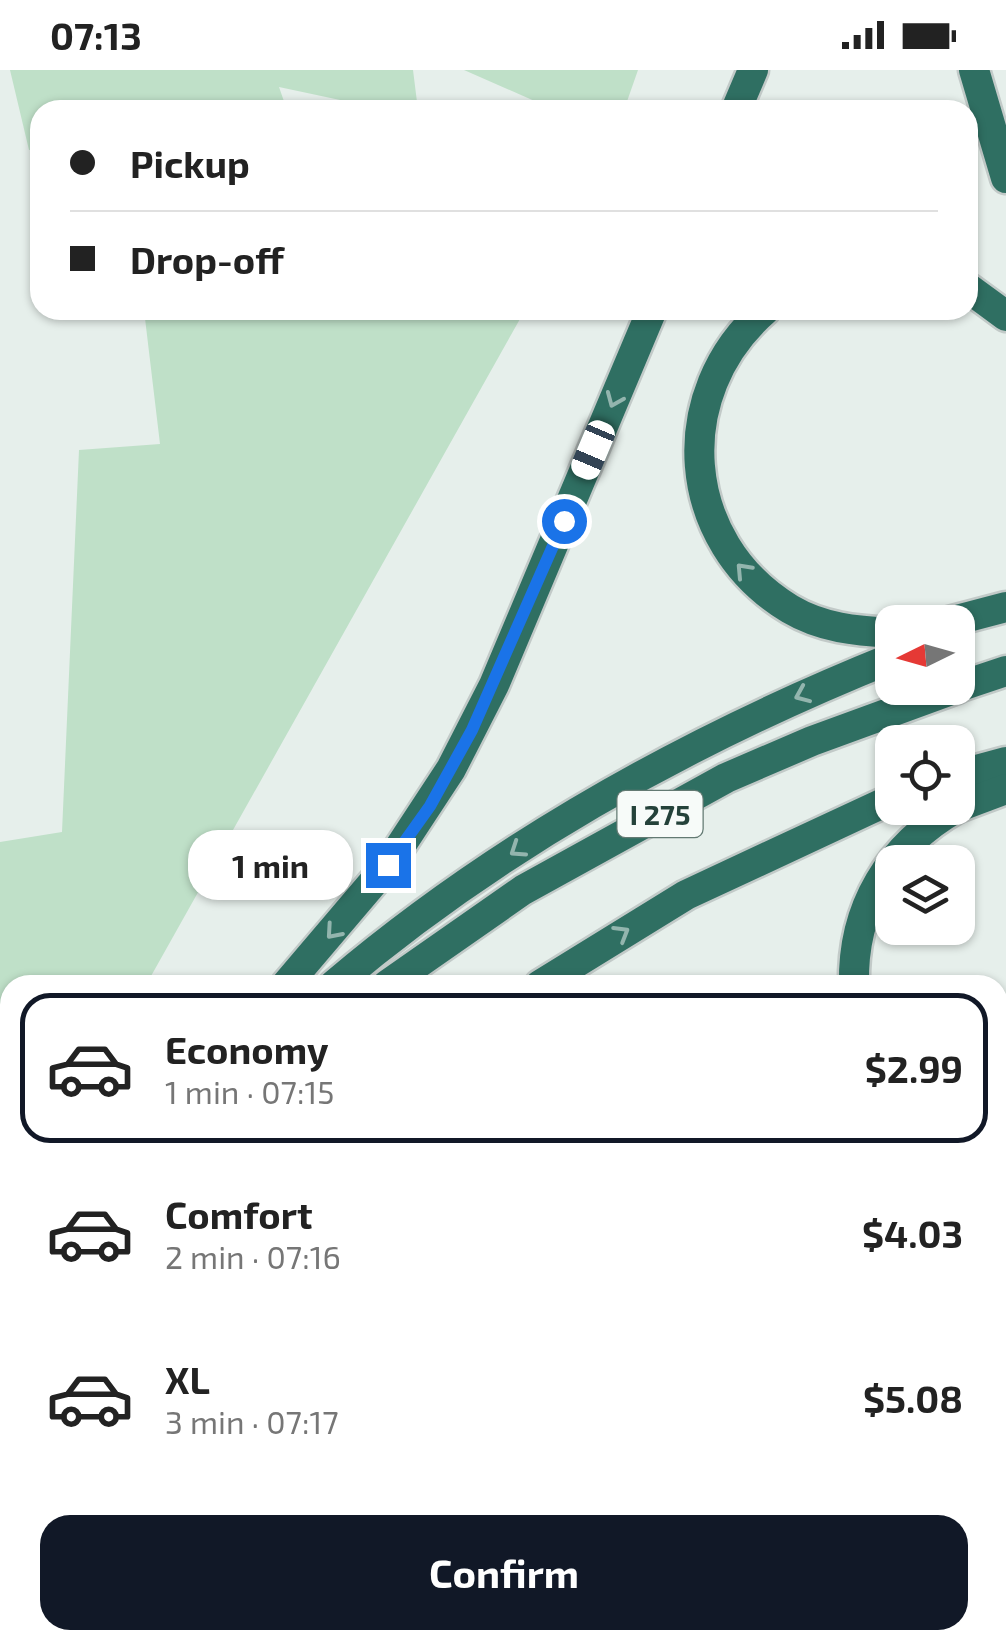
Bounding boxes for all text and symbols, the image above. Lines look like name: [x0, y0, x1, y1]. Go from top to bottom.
text: 07:13: [50, 12, 142, 58]
text: Pickup: [130, 140, 250, 186]
text: Drop-off: [130, 236, 284, 282]
one-way arrow: [606, 390, 626, 408]
car: [567, 417, 619, 483]
route start: [542, 499, 587, 544]
one-way arrow: [737, 563, 755, 582]
north arrow: [875, 605, 975, 705]
map controls: [875, 605, 975, 945]
one-way arrow: [794, 683, 812, 703]
button: locate: [875, 725, 975, 825]
road number: I 275: [618, 791, 702, 837]
callout: 1 min: [188, 830, 353, 900]
one-way arrow: [510, 838, 528, 857]
route end: [366, 843, 411, 888]
button: layers: [875, 845, 975, 945]
text: 1 min: [232, 846, 309, 884]
one-way arrow: [326, 920, 344, 938]
one-way arrow: [611, 926, 629, 945]
icon: car: [45, 1023, 135, 1113]
text: Economy: [165, 1026, 329, 1072]
text: $2.99: [865, 1045, 963, 1091]
text: 1 min · 07:15: [165, 1072, 334, 1110]
icon: car: [45, 1188, 135, 1278]
text: Comfort: [165, 1191, 313, 1237]
text: $4.03: [862, 1210, 963, 1256]
text: 2 min · 07:16: [165, 1237, 341, 1275]
icon: car: [45, 1353, 135, 1443]
text: XL: [165, 1356, 210, 1402]
text: $5.08: [863, 1375, 963, 1421]
text: 3 min · 07:17: [165, 1402, 339, 1440]
button: Confirm: [40, 1515, 968, 1630]

